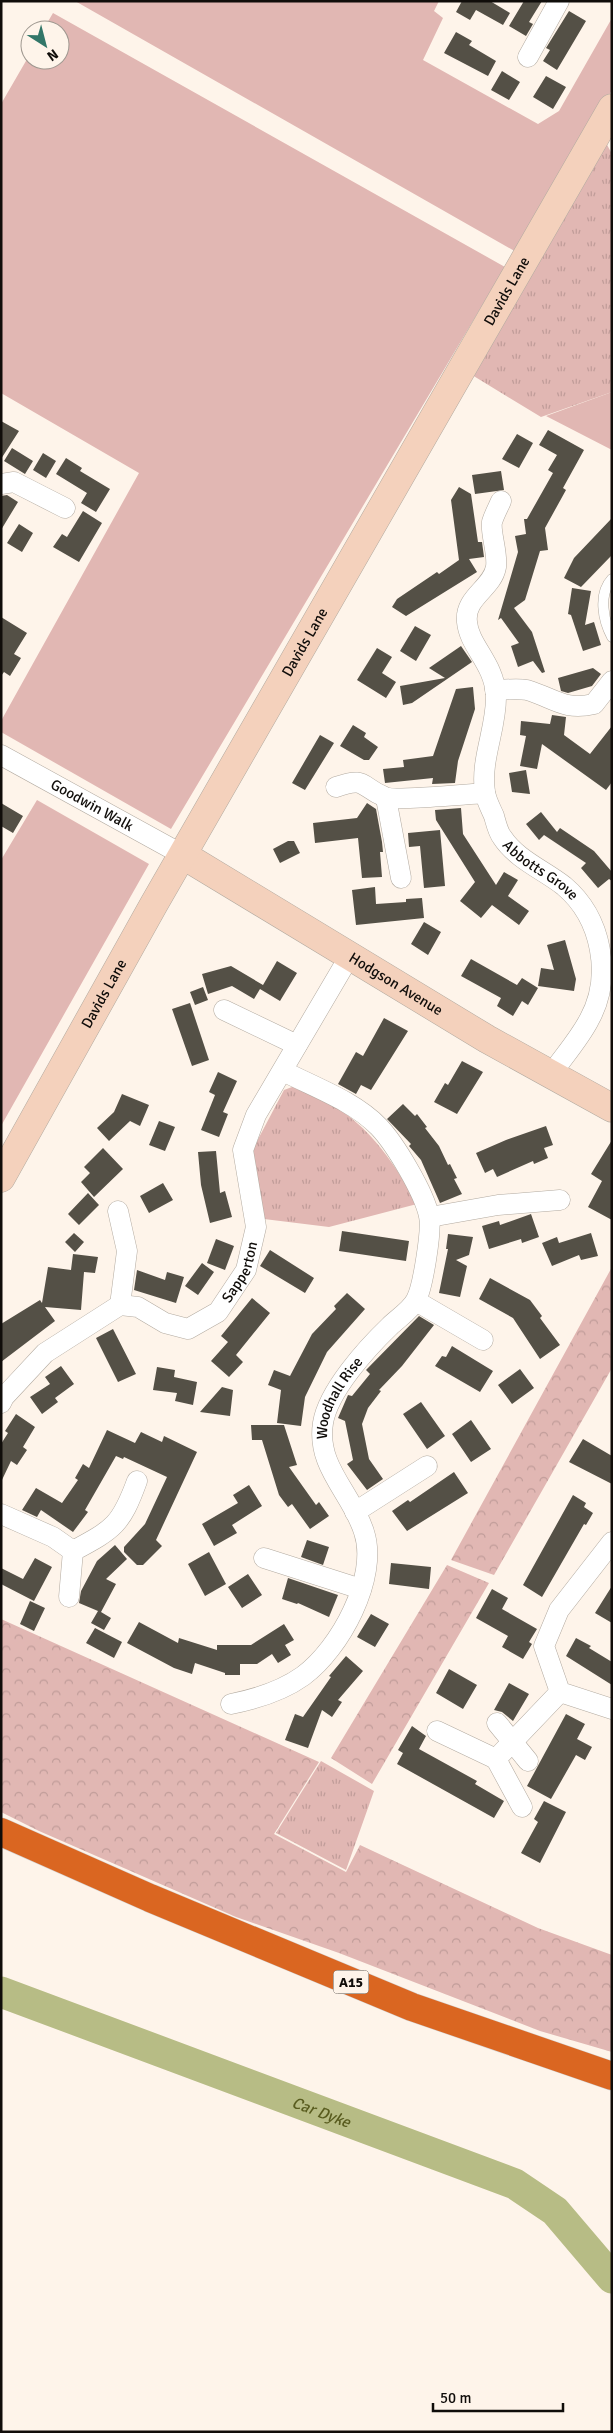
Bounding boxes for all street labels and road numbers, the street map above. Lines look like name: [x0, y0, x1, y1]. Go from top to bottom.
street label: Davids Lane: [480, 253, 534, 329]
street label: Davids Lane: [278, 604, 332, 680]
street label: Goodwin Walk: [48, 775, 137, 835]
street label: Abbotts Grove: [499, 836, 582, 904]
street label: Hodgson Avenue: [346, 949, 446, 1019]
street label: Davids Lane: [77, 956, 130, 1032]
street label: Sapperton: [218, 1240, 261, 1306]
street label: Woodhall Rise: [313, 1353, 366, 1439]
road number: A15: [334, 1970, 368, 1994]

